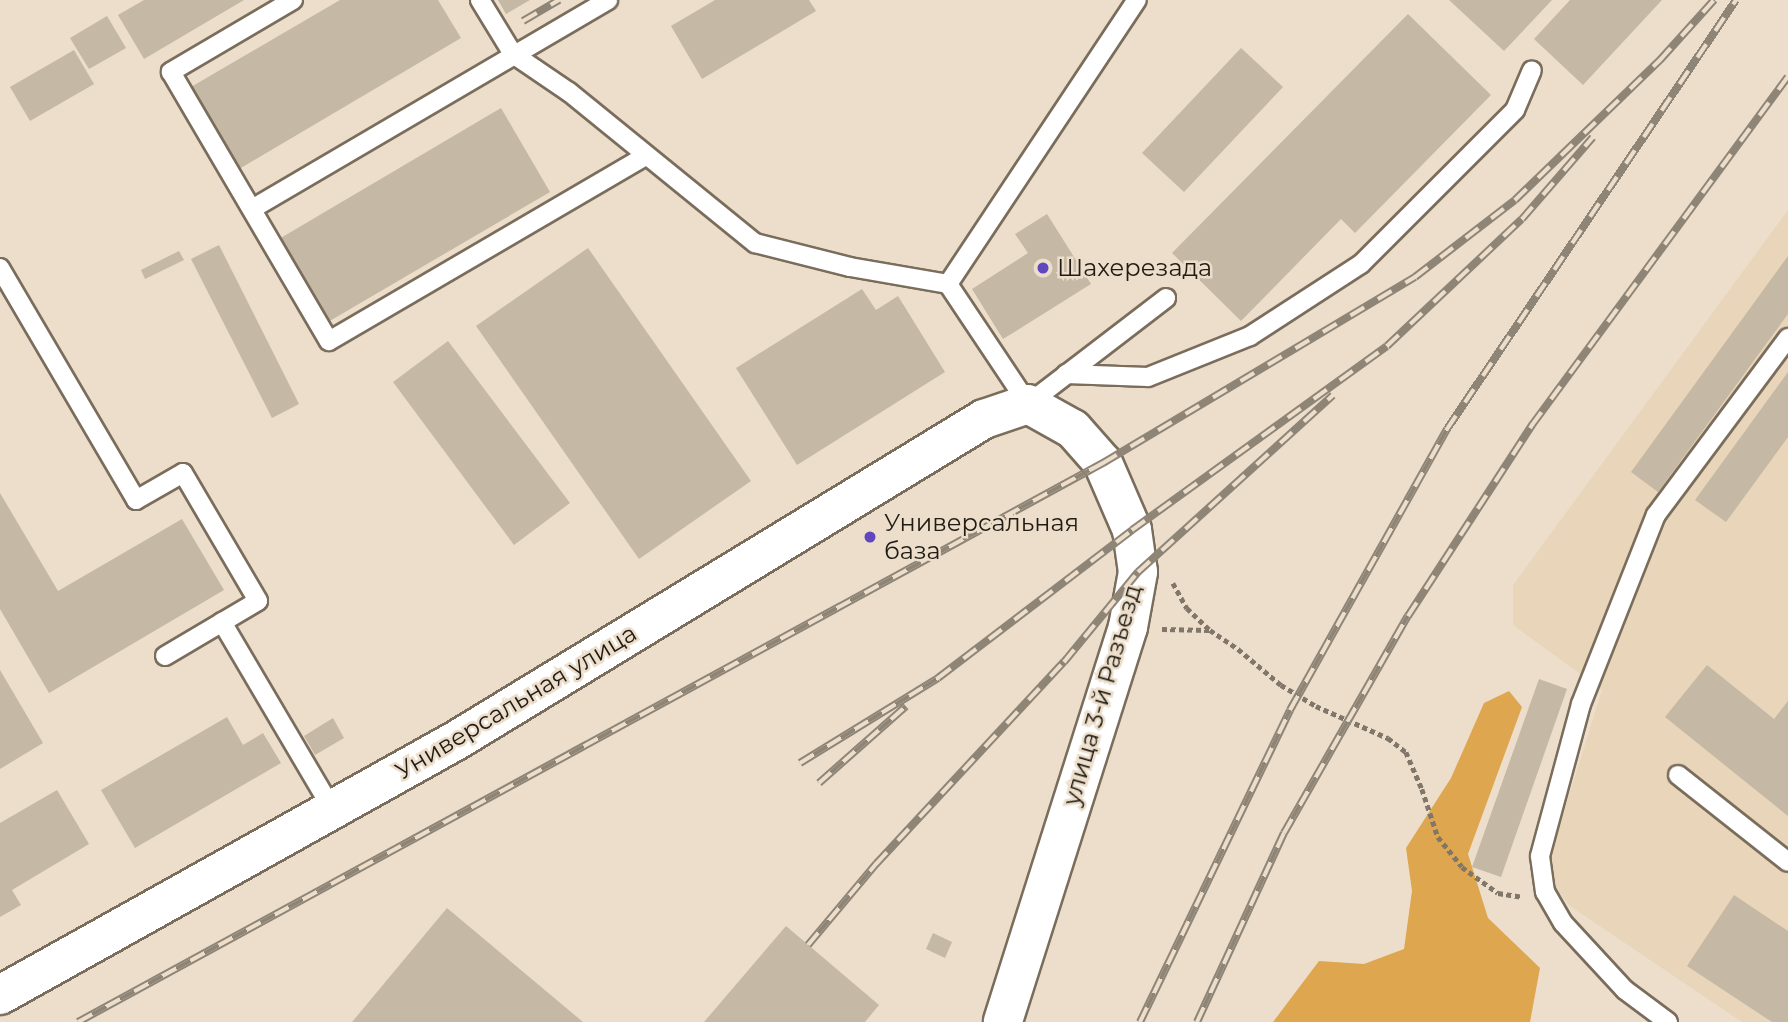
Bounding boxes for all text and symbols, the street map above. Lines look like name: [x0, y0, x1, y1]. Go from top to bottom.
place label: Шахерезада: [1057, 254, 1212, 282]
marker: Шахерезада: [1035, 260, 1051, 276]
place label: Универсальная база: [884, 509, 1079, 565]
marker: Универсальная база: [862, 529, 878, 545]
street label: улица 3-й Разъезд: [1057, 581, 1147, 809]
street label: Универсальная улица: [390, 619, 642, 785]

